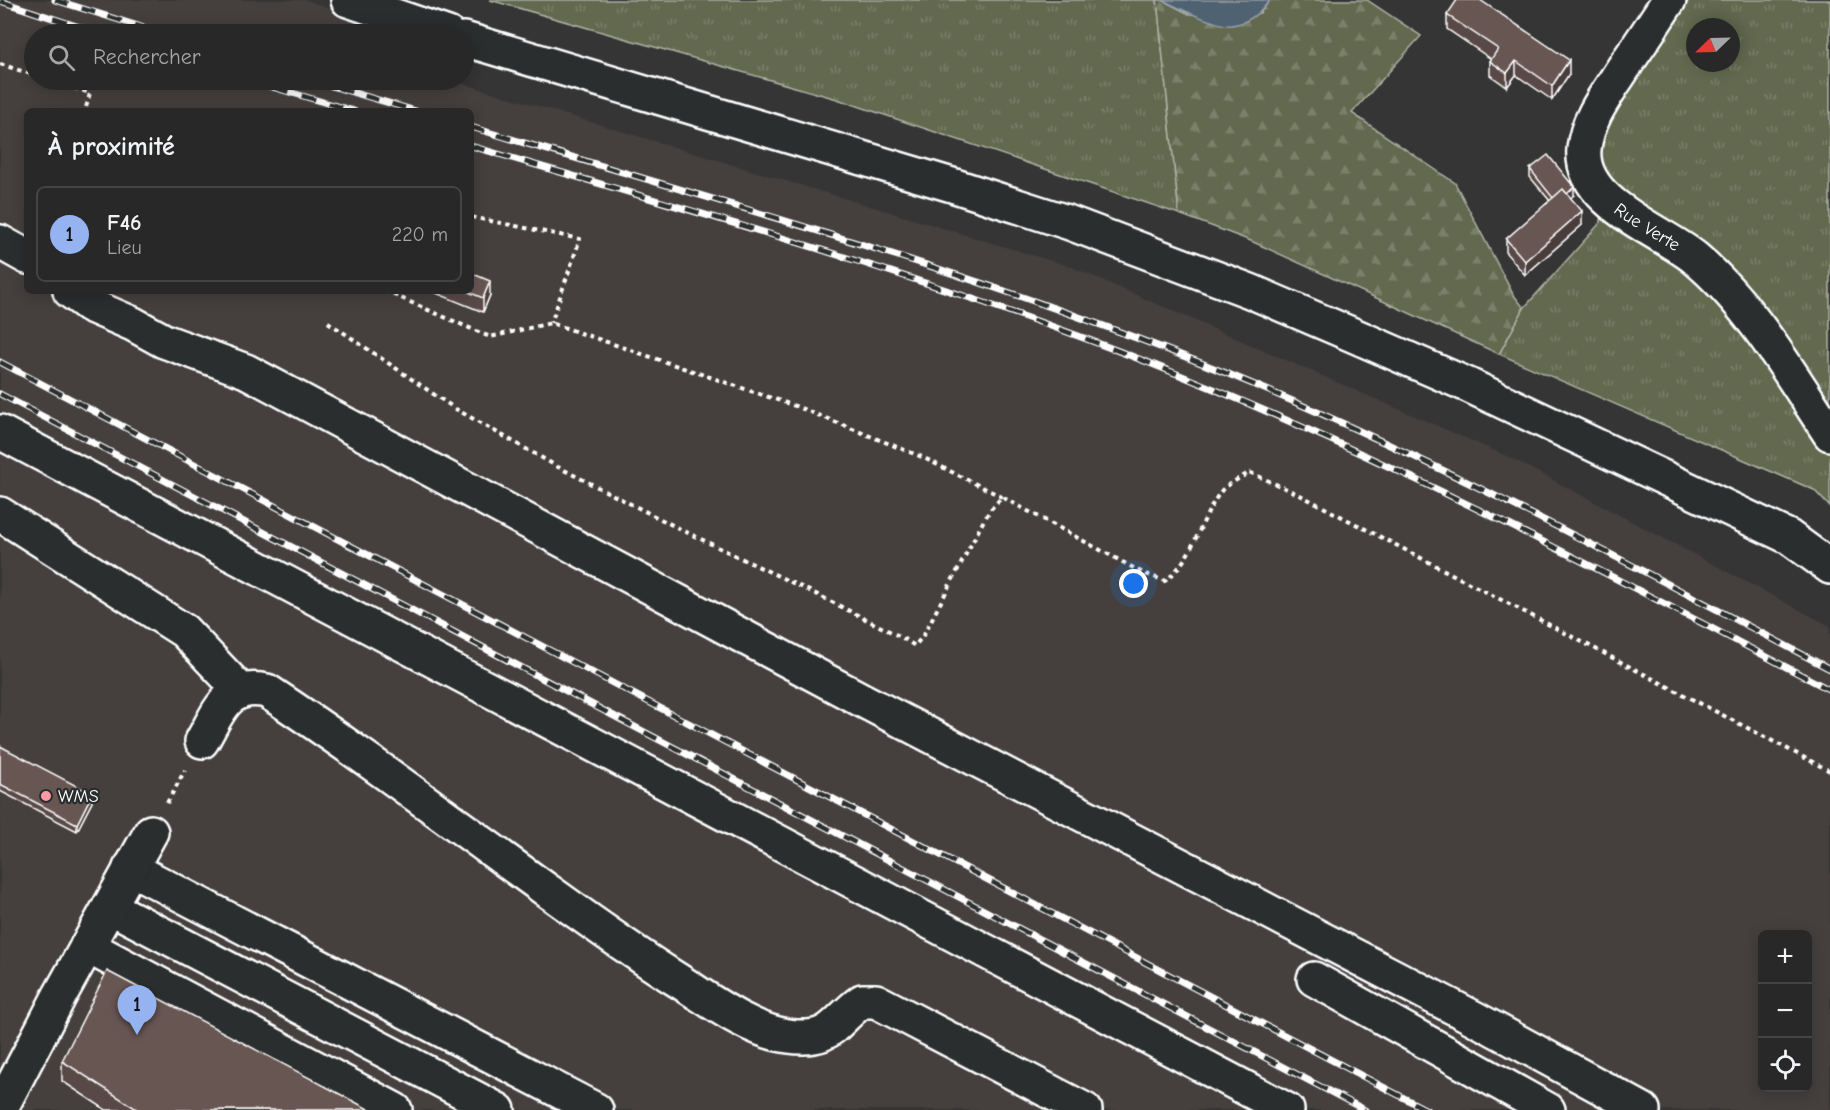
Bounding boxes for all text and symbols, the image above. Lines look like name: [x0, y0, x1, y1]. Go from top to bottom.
north arrow: [1686, 18, 1740, 72]
search box: [24, 24, 474, 90]
icon: search: [45, 41, 78, 74]
text: Rechercher: [93, 44, 201, 70]
text: À proximité: [48, 132, 175, 162]
street label: Rue Verte: [1610, 199, 1684, 255]
text: F46: [107, 210, 142, 236]
text: 1: [66, 223, 73, 246]
text: 220 m: [392, 223, 448, 246]
text: Lieu: [107, 236, 142, 259]
your location: [1119, 569, 1148, 598]
place label: WMS: [58, 786, 99, 807]
marker: WMS: [39, 789, 53, 803]
map controls: [1758, 930, 1812, 1092]
button: +: [1758, 930, 1812, 984]
button: −: [1758, 984, 1812, 1038]
pin: 1: [118, 986, 156, 1035]
button: locate: [1758, 1038, 1812, 1092]

